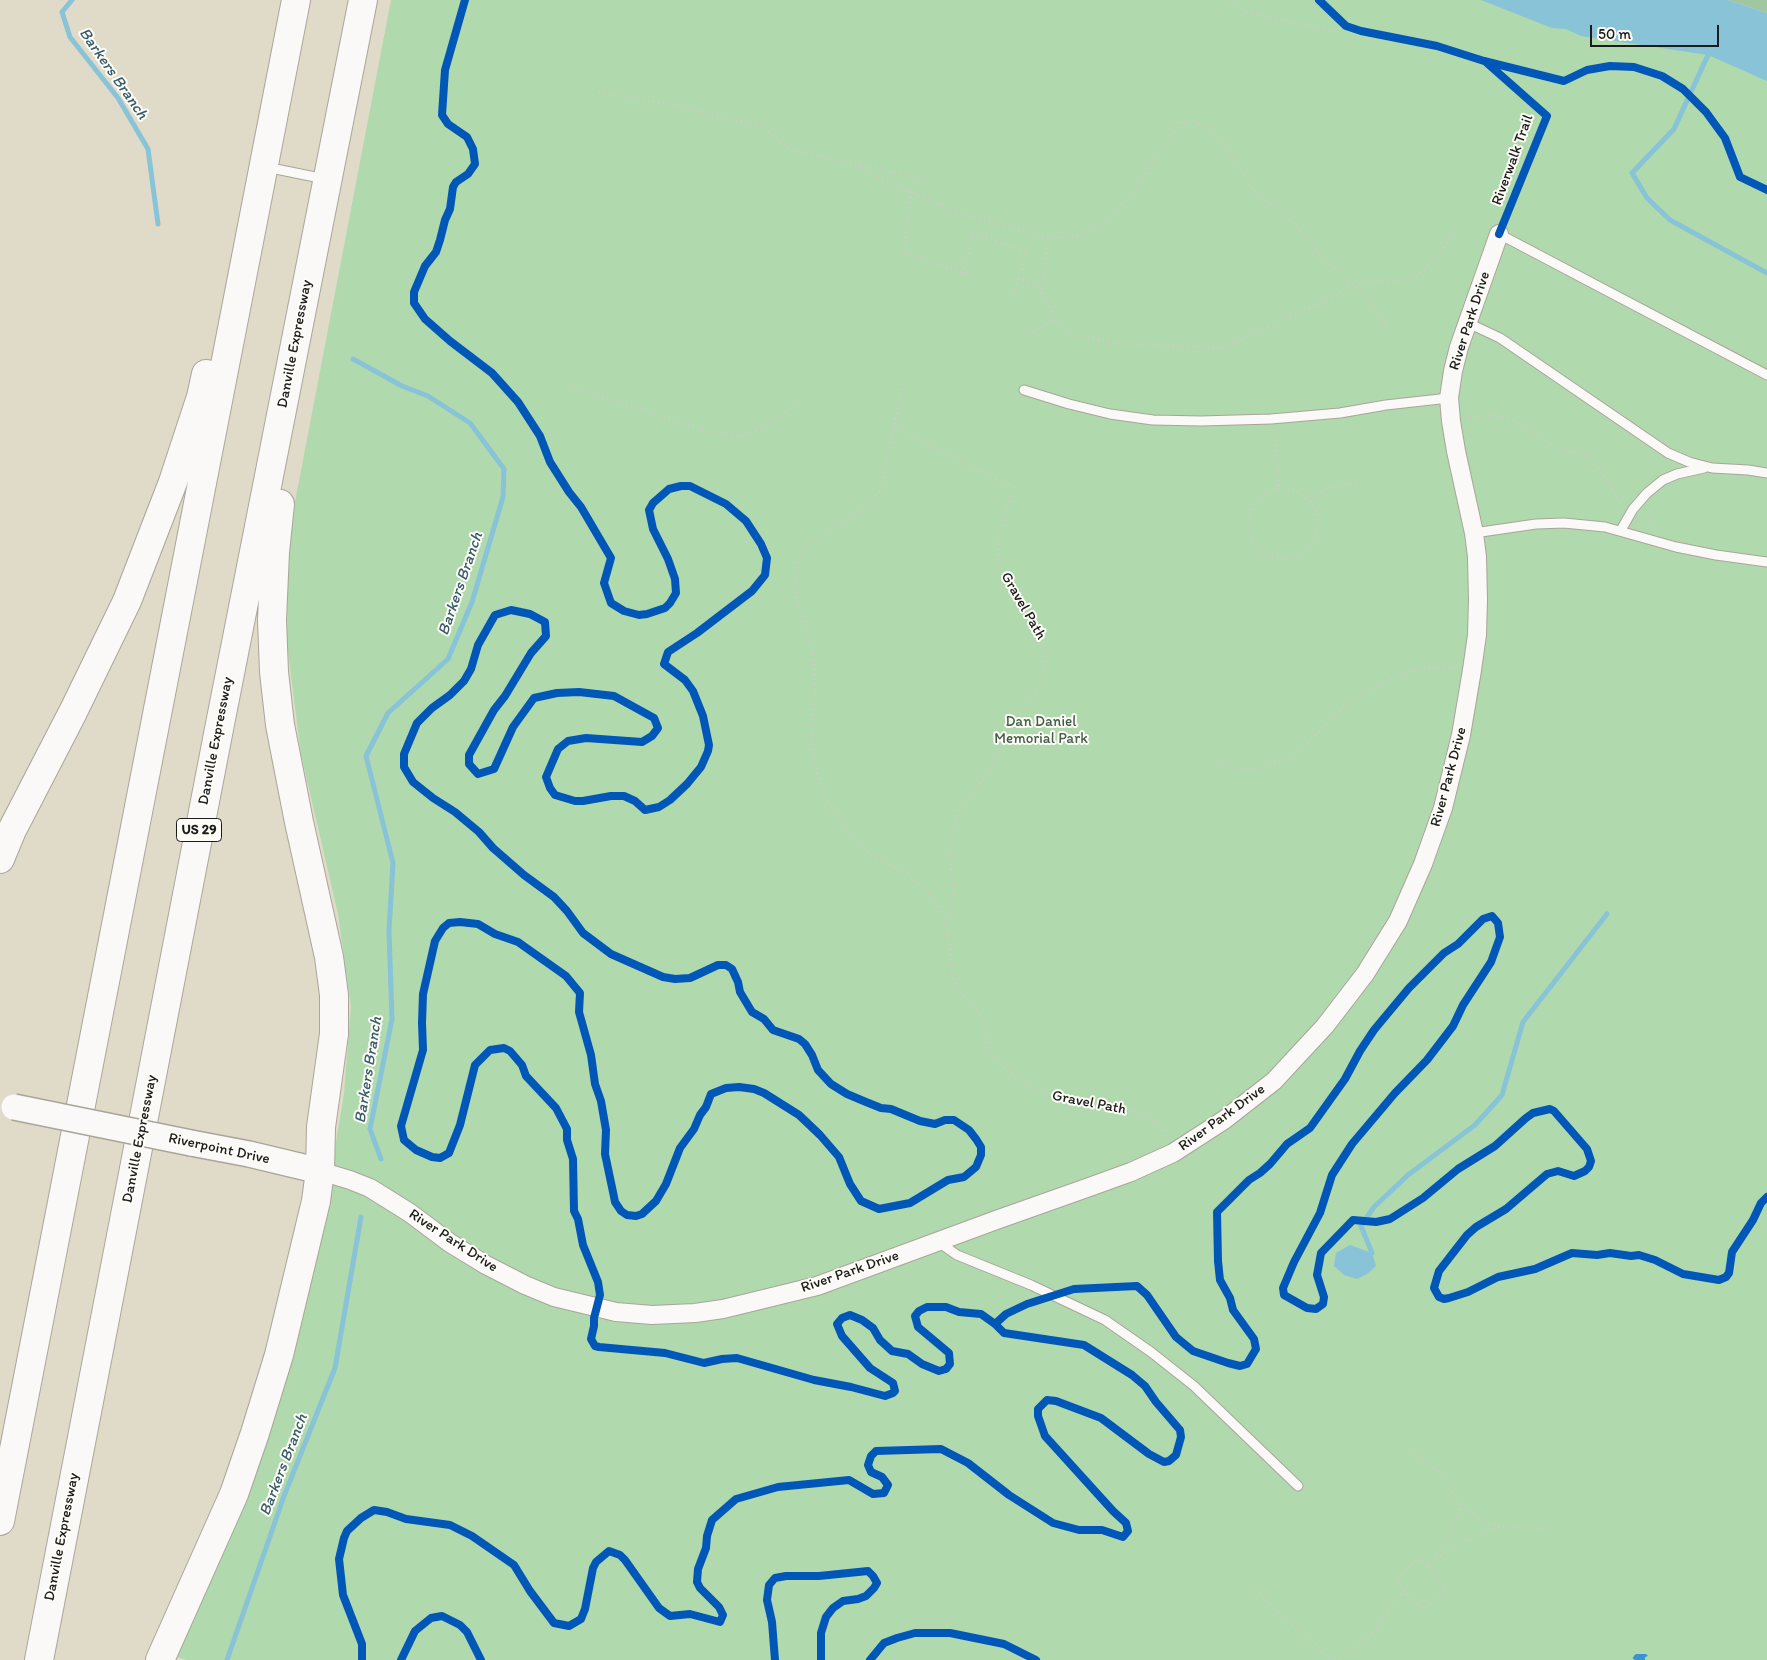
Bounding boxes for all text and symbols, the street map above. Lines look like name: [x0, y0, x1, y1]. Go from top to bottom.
scale bar: [1592, 15, 1721, 47]
water label: Barkers Branch: [74, 24, 152, 124]
text: 50 m: [1598, 25, 1631, 43]
street label: Riverwalk Trail: [1488, 112, 1538, 208]
street label: River Park Drive: [1446, 269, 1494, 373]
street label: Danville Expressway: [274, 278, 316, 410]
water label: Barkers Branch: [434, 530, 488, 638]
street label: Gravel Path: [996, 569, 1050, 643]
street label: Danville Expressway: [195, 675, 237, 807]
park label: Dan Daniel Memorial Park: [994, 713, 1088, 748]
street label: River Park Drive: [1427, 725, 1471, 829]
road number: US 29: [176, 818, 222, 842]
water label: Barkers Branch: [351, 1015, 387, 1125]
street label: Danville Expressway: [119, 1073, 161, 1205]
street label: River Park Drive: [1175, 1081, 1269, 1155]
street label: Gravel Path: [1051, 1087, 1127, 1119]
street label: Riverpoint Drive: [167, 1129, 271, 1169]
street label: River Park Drive: [405, 1205, 501, 1277]
street label: River Park Drive: [799, 1247, 901, 1297]
water label: Barkers Branch: [256, 1411, 312, 1519]
street label: Danville Expressway: [41, 1471, 83, 1603]

